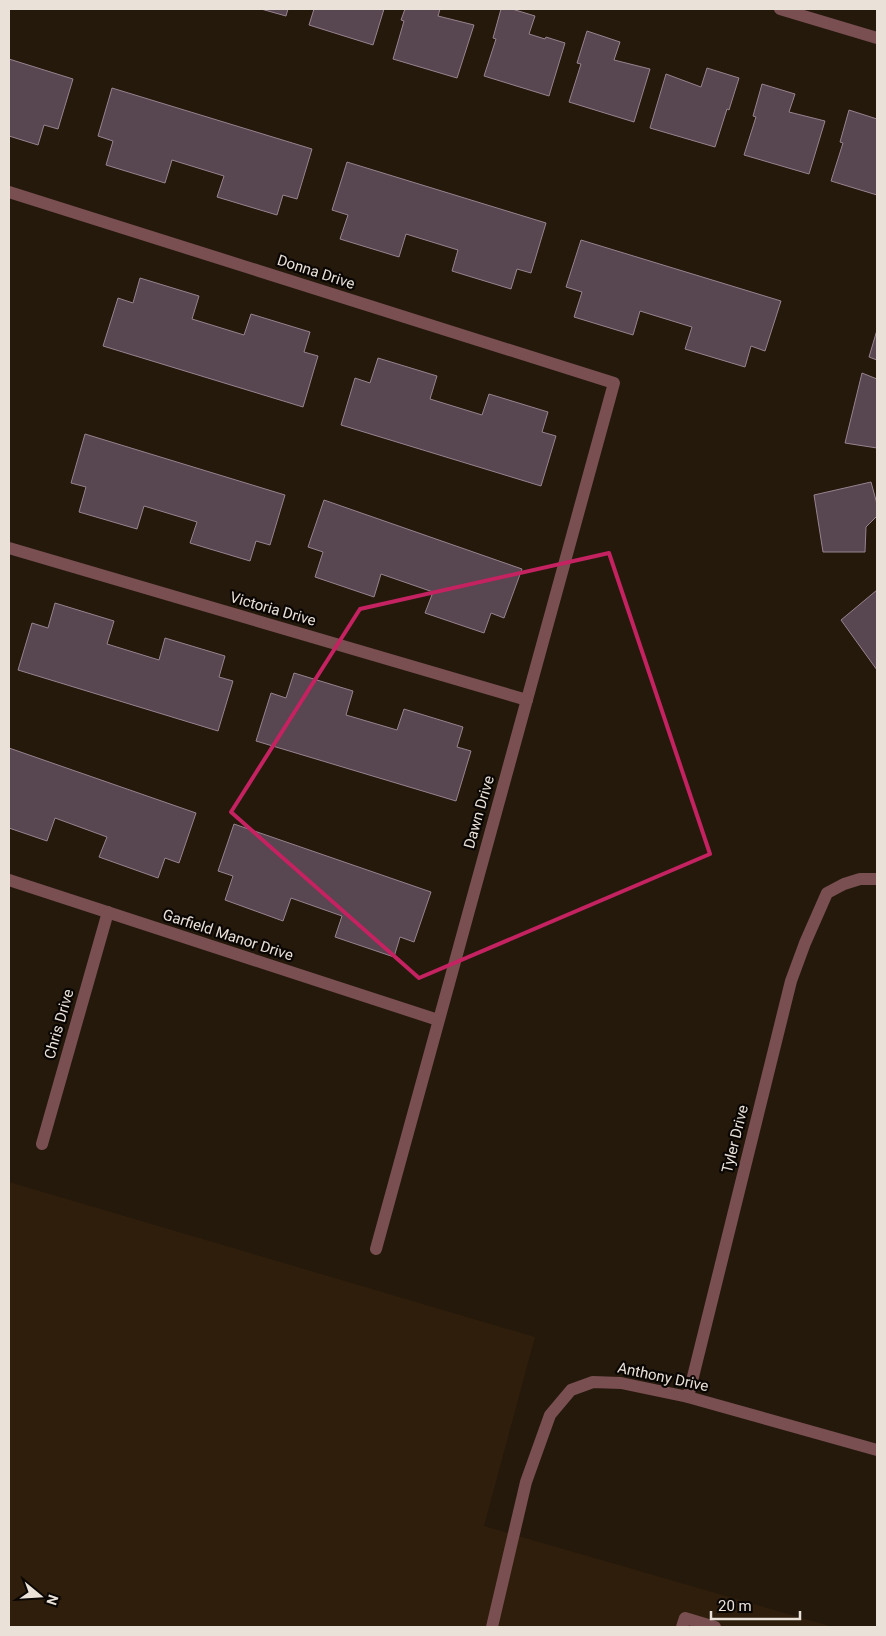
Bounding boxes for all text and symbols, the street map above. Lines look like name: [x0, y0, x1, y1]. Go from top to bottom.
street label: Donna Drive: [275, 251, 357, 293]
street label: Victoria Drive: [228, 588, 318, 630]
street label: Dawn Drive: [460, 773, 498, 851]
street label: Garfield Manor Drive: [160, 905, 296, 965]
street label: Chris Drive: [40, 987, 78, 1061]
street label: Tyler Drive: [718, 1103, 752, 1175]
street label: Anthony Drive: [616, 1359, 710, 1395]
north arrow: [15, 1571, 65, 1621]
scale bar: [711, 1588, 800, 1620]
text: N: [43, 1593, 62, 1607]
text: 20 m: [718, 1597, 752, 1615]

